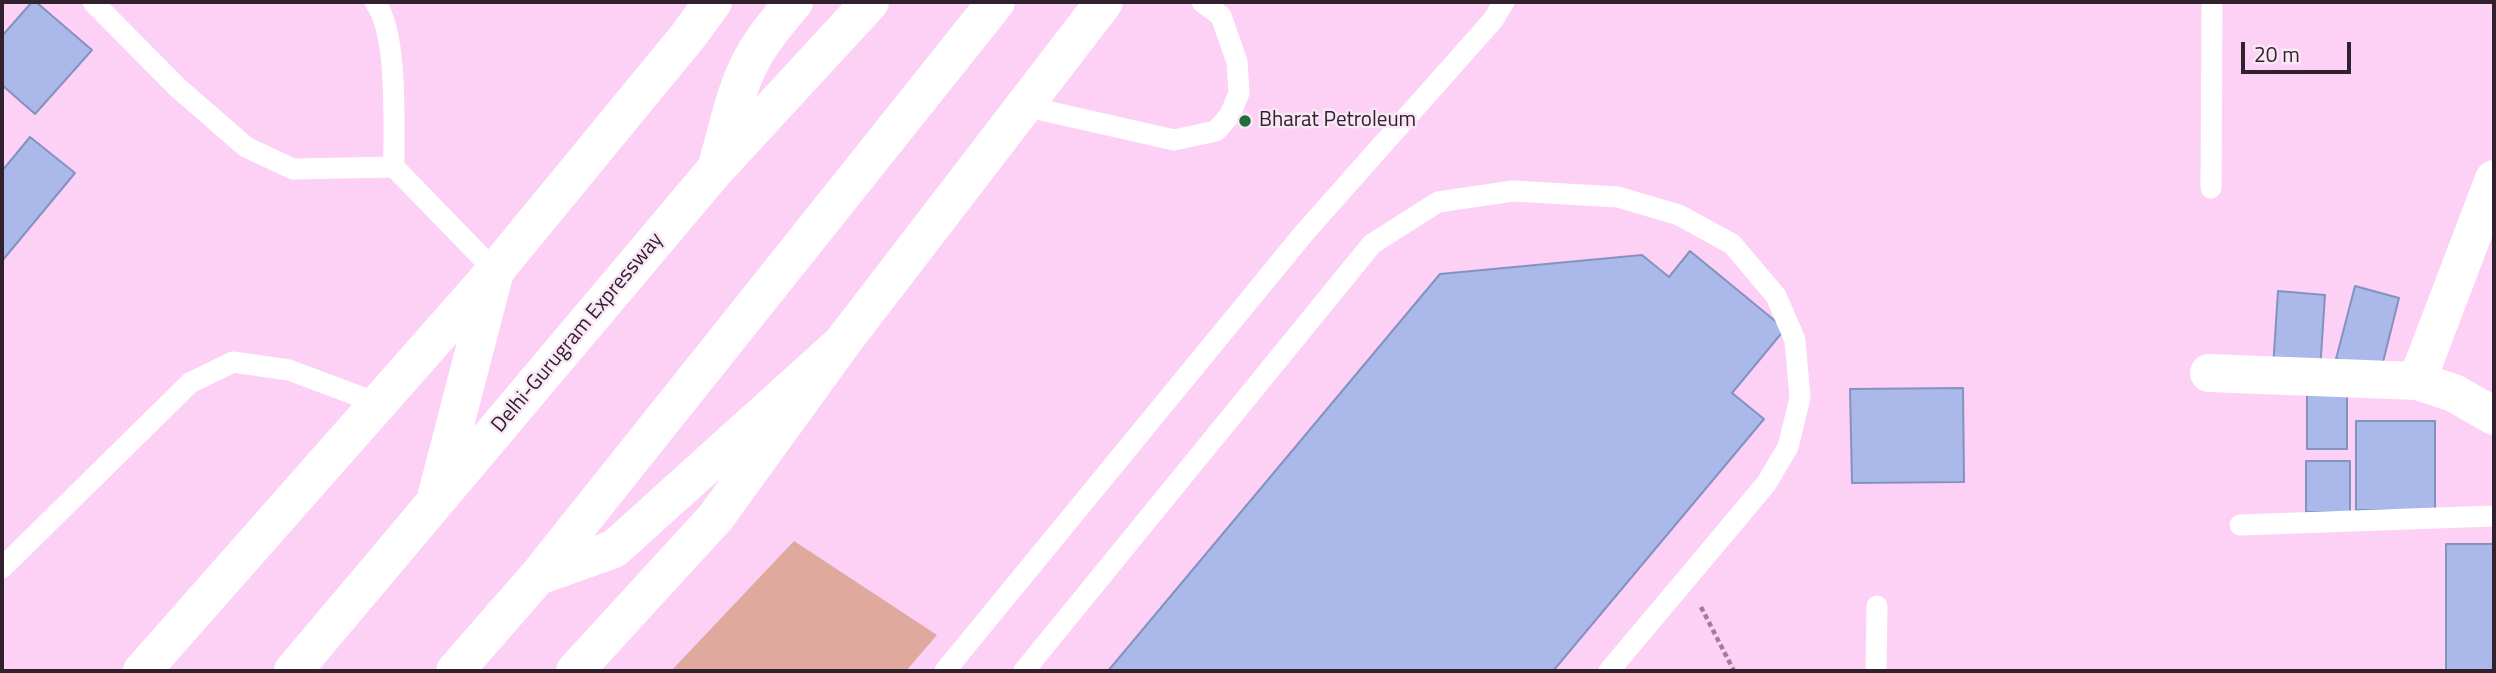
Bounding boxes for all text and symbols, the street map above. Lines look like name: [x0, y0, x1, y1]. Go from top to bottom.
scale bar: [2244, 28, 2354, 72]
text: 20 m: [2254, 38, 2300, 70]
place label: Bharat Petroleum: [1259, 108, 1416, 134]
marker: Bharat Petroleum: [1237, 113, 1253, 129]
street label: Delhi-Gurugram Expressway: [487, 228, 669, 438]

